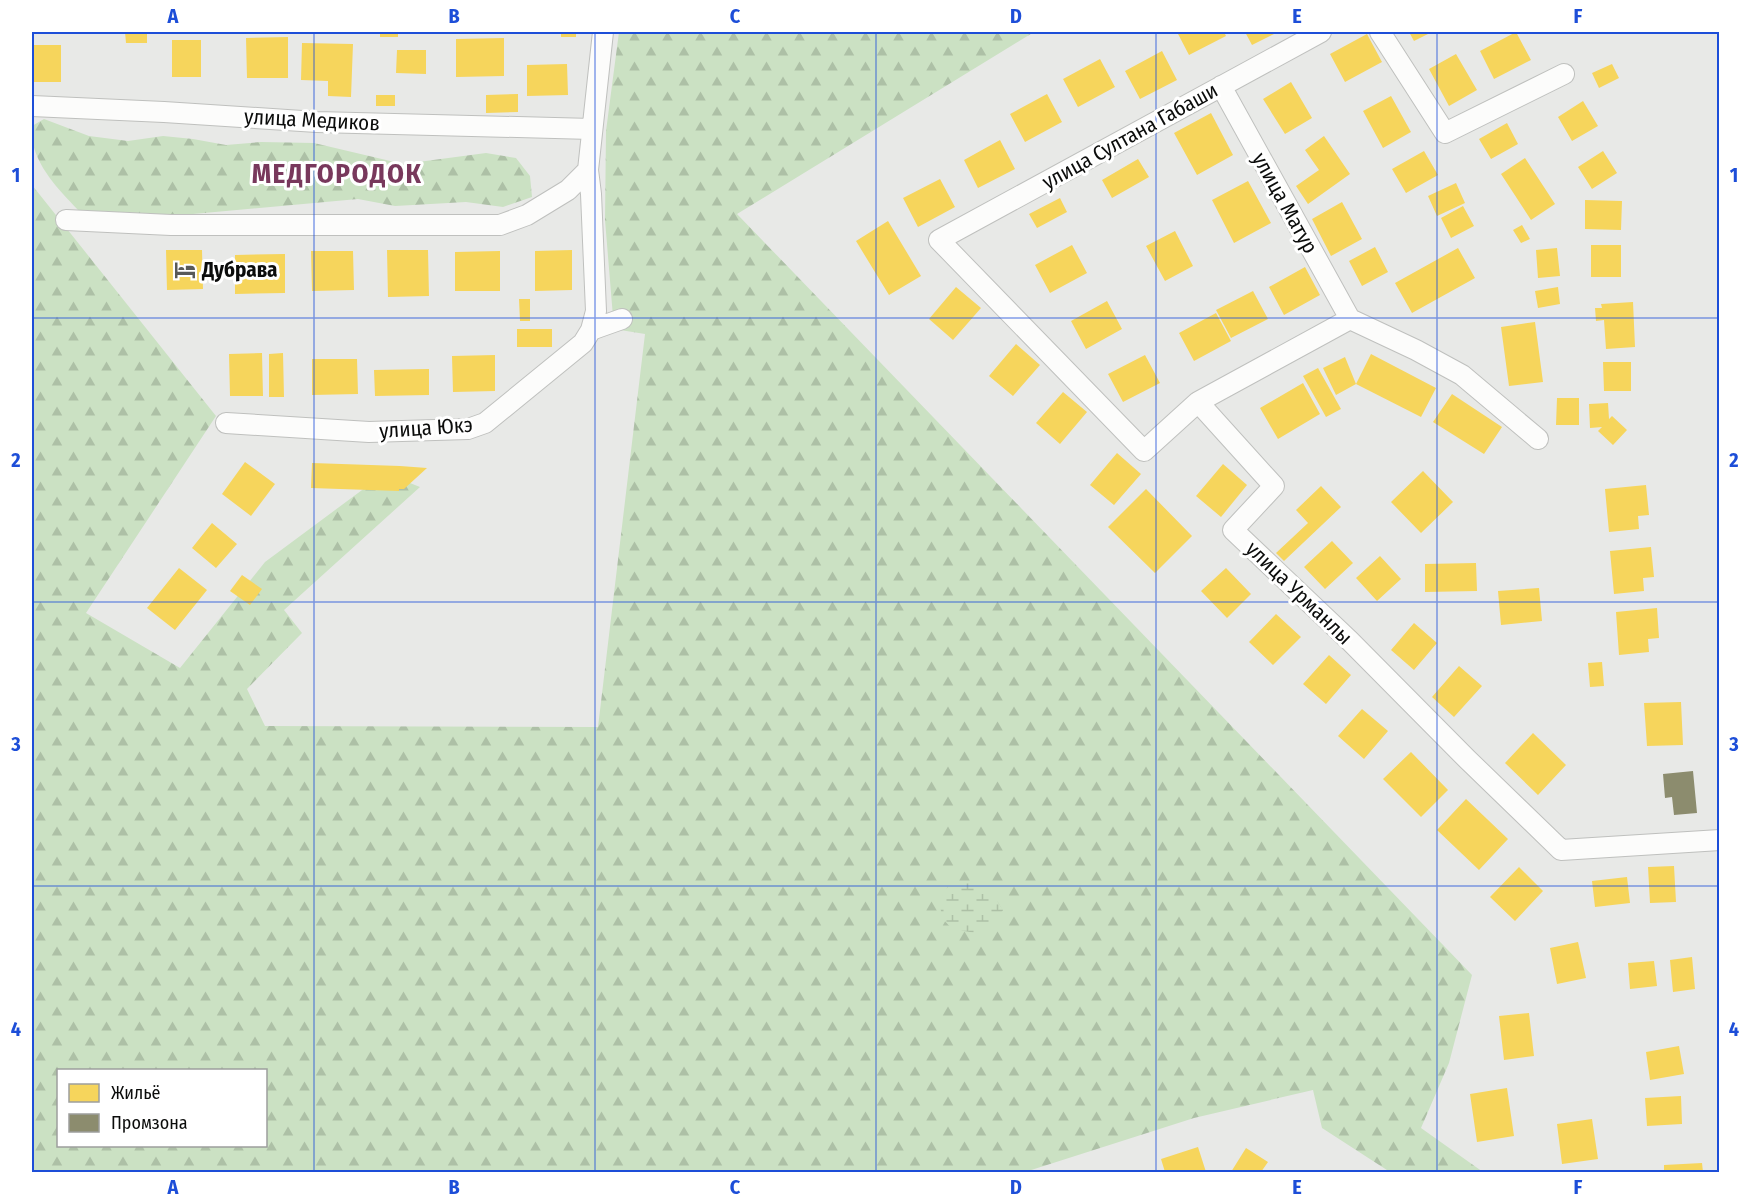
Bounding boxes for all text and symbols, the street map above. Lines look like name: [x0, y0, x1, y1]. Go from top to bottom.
text: A: [167, 4, 180, 28]
text: B: [448, 4, 460, 28]
text: C: [730, 4, 741, 28]
text: D: [1010, 4, 1022, 28]
text: E: [1292, 4, 1302, 28]
text: F: [1574, 4, 1583, 28]
street label: улица Султана Габаши: [1038, 77, 1222, 195]
street label: улица Медиков: [244, 103, 380, 137]
street label: улица Матур: [1247, 148, 1323, 258]
district label: МЕДГОРОДОК: [252, 158, 422, 190]
text: 1: [12, 163, 20, 187]
text: 1: [1730, 163, 1738, 187]
place label: Дубрава: [201, 257, 278, 283]
hotel icon: Дубрава: [173, 258, 197, 282]
street label: улица Юкэ: [378, 412, 474, 444]
text: 2: [10, 448, 21, 472]
text: 2: [1728, 448, 1739, 472]
street label: улица Урманлы: [1240, 536, 1358, 650]
text: 3: [10, 732, 21, 756]
text: 3: [1728, 732, 1739, 756]
text: 4: [11, 1017, 21, 1041]
text: 4: [1729, 1017, 1739, 1041]
legend: [57, 1069, 267, 1147]
text: Жильё: [111, 1082, 161, 1104]
text: Промзона: [111, 1112, 188, 1134]
text: A: [167, 1175, 180, 1199]
text: B: [448, 1175, 460, 1199]
text: C: [730, 1175, 741, 1199]
text: D: [1010, 1175, 1022, 1199]
text: E: [1292, 1175, 1302, 1199]
text: F: [1574, 1175, 1583, 1199]

